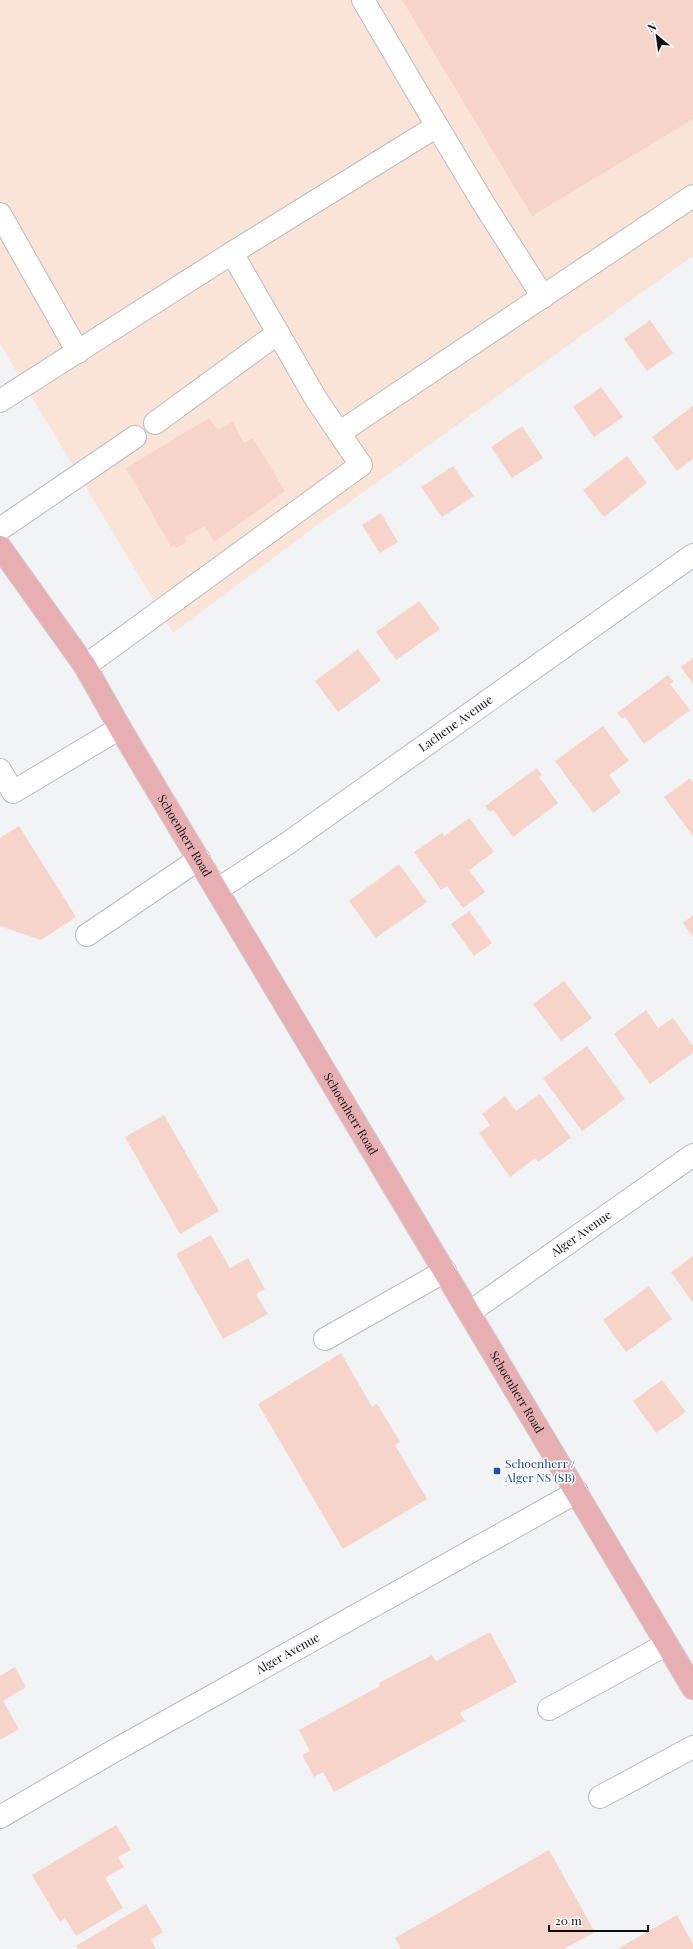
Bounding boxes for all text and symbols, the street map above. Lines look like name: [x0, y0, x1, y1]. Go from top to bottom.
north arrow: [637, 16, 677, 56]
text: N: [645, 18, 659, 35]
street label: Lachene Avenue: [415, 691, 495, 755]
street label: Schoenherr Road: [154, 791, 216, 879]
street label: Schoenherr Road: [321, 1069, 382, 1158]
street label: Alger Avenue: [546, 1206, 614, 1260]
street label: Schoenherr Road: [487, 1348, 548, 1436]
place label: Schoenherr / Alger NS (SB): [504, 1455, 576, 1485]
marker: Schoenherr / Alger NS (SB): [492, 1466, 502, 1476]
street label: Alger Avenue: [252, 1629, 322, 1677]
scale bar: [549, 1907, 648, 1933]
text: 20 m: [555, 1912, 582, 1928]

